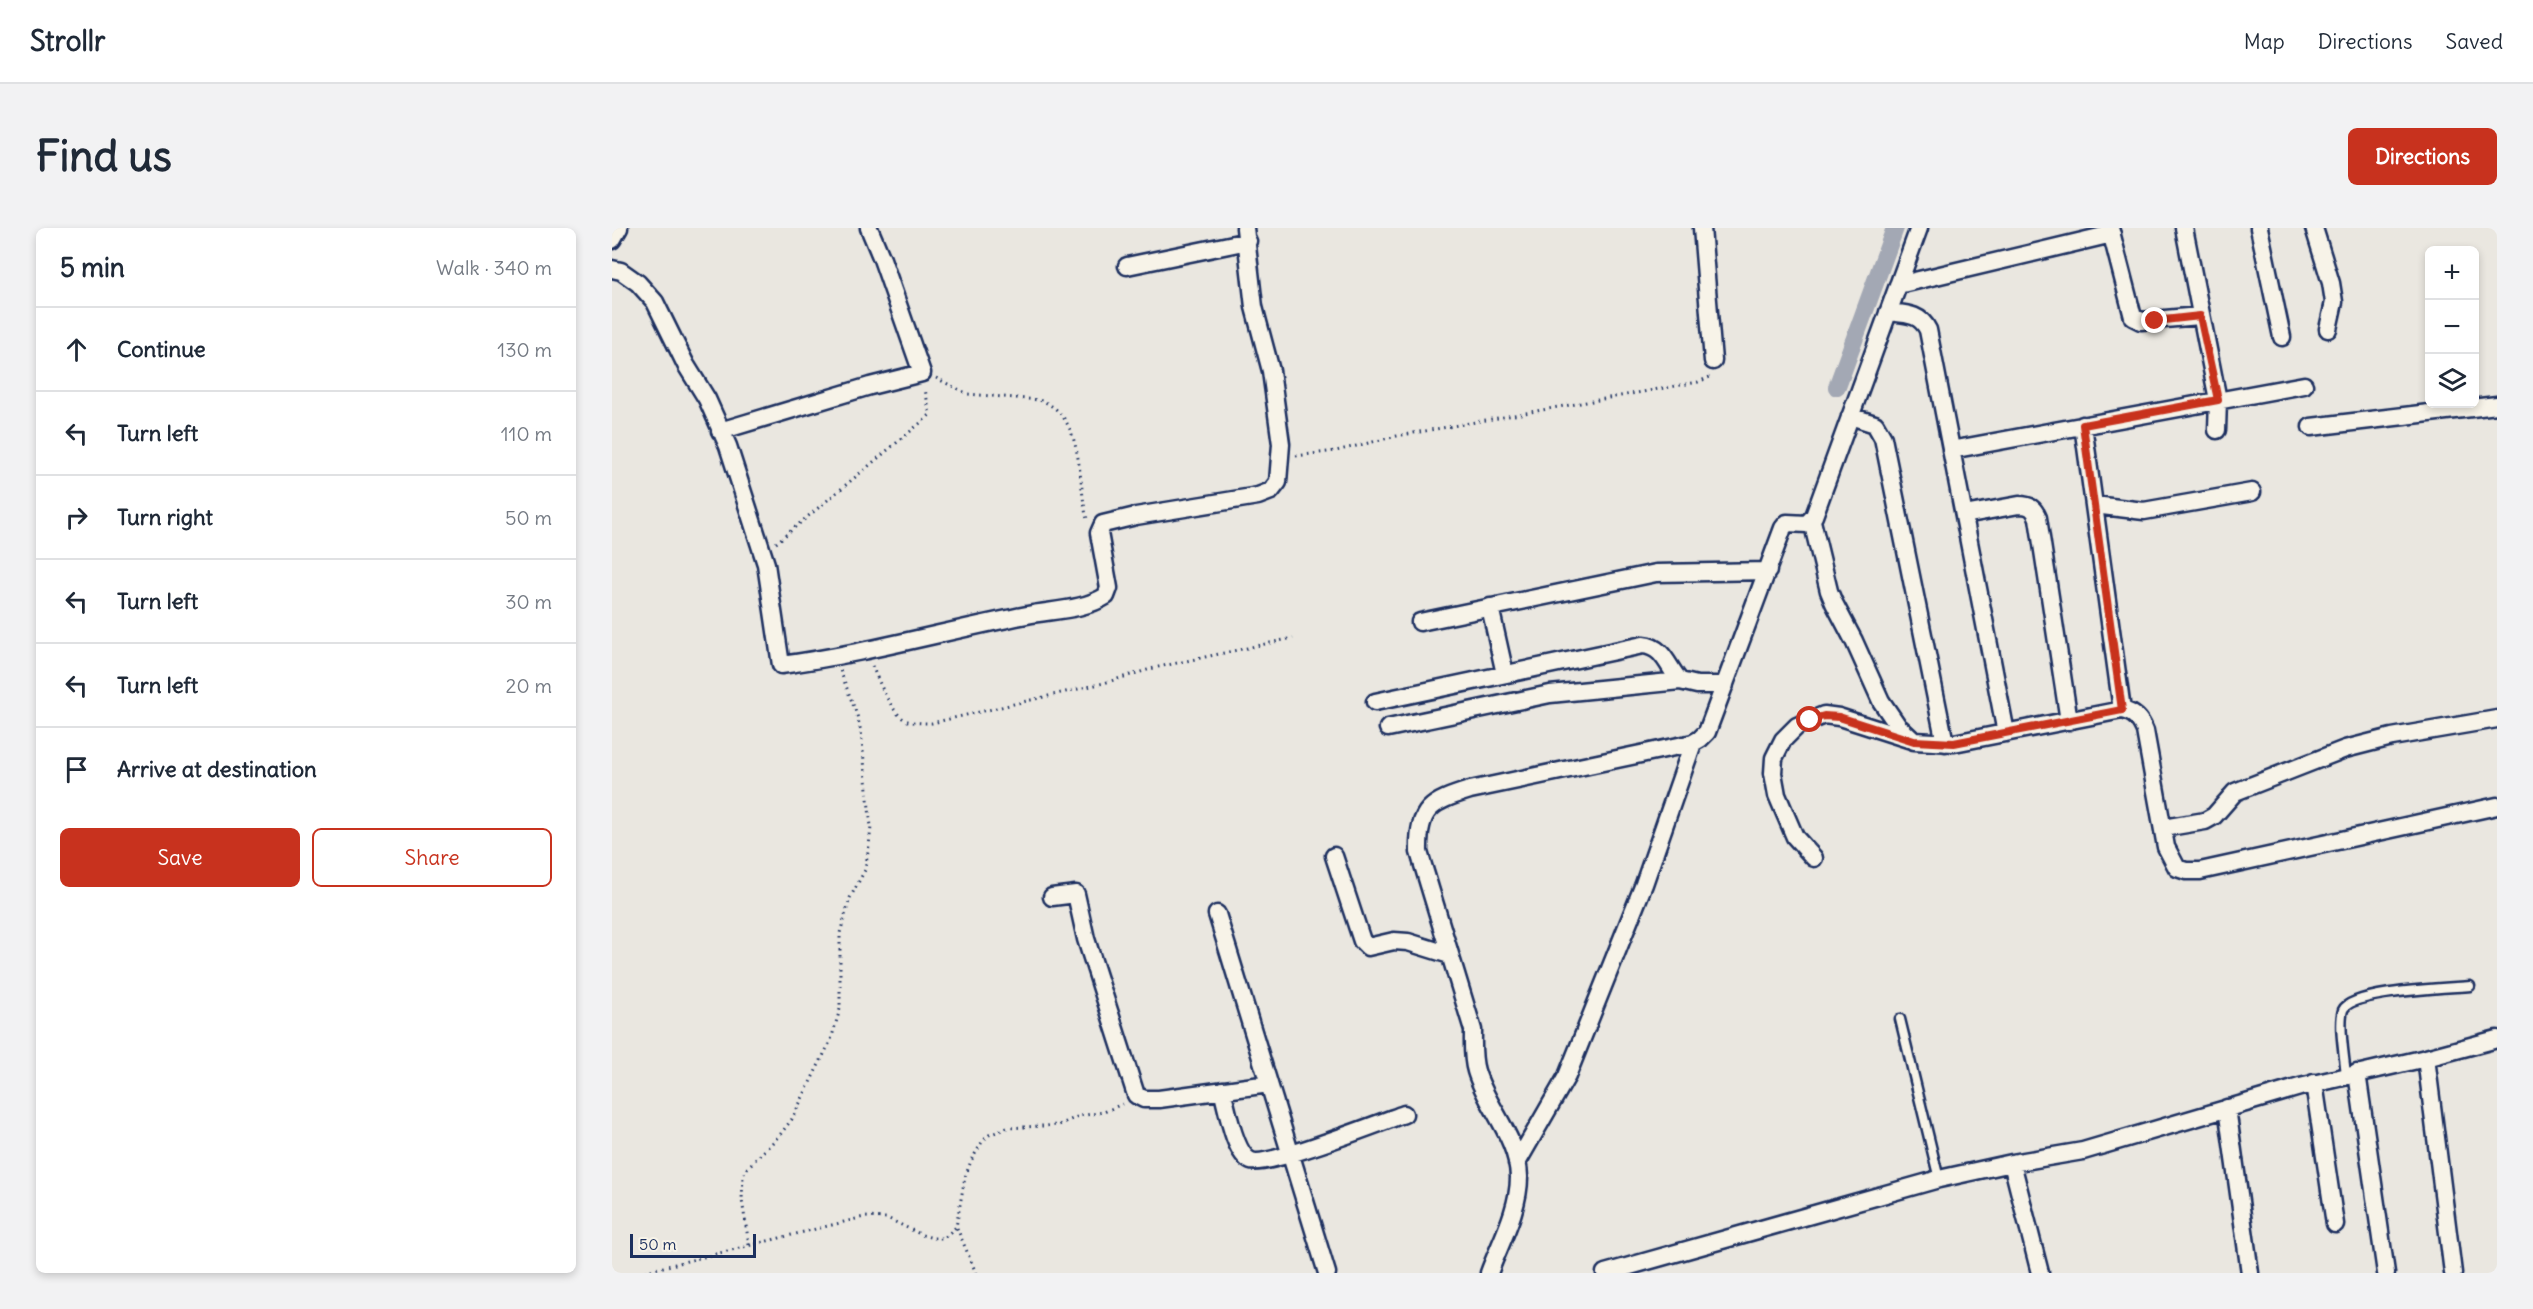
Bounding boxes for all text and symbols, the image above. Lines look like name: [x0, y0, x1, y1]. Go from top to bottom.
text: Strollr: [30, 23, 105, 59]
text: Map: [2244, 28, 2285, 55]
text: Directions: [2318, 28, 2412, 55]
text: Saved: [2445, 28, 2503, 55]
button: Directions: [2348, 128, 2497, 185]
text: Find us: [36, 130, 172, 182]
map controls: [2425, 246, 2479, 408]
button: +: [2425, 246, 2479, 300]
text: 5 min: [60, 251, 125, 284]
text: Walk · 340 m: [436, 255, 552, 280]
button: −: [2425, 300, 2479, 354]
route end: [2141, 307, 2167, 333]
icon: ahead: [60, 333, 93, 366]
text: Continue: [117, 335, 206, 363]
text: 130 m: [497, 337, 552, 362]
button: layers: [2425, 354, 2479, 408]
icon: left: [60, 417, 93, 450]
text: Turn left: [117, 419, 198, 447]
text: 110 m: [501, 421, 552, 446]
icon: right: [60, 501, 93, 534]
text: Turn right: [117, 503, 213, 531]
text: 50 m: [505, 505, 552, 530]
icon: left: [60, 585, 93, 618]
text: Turn left: [117, 587, 198, 615]
text: 30 m: [505, 589, 552, 614]
icon: left: [60, 669, 93, 702]
text: Turn left: [117, 671, 198, 699]
text: 20 m: [506, 673, 552, 698]
route start: [1796, 706, 1822, 732]
icon: arrive: [60, 753, 93, 786]
text: Arrive at destination: [117, 755, 317, 783]
button: Save: [60, 828, 300, 887]
button: Share: [312, 828, 552, 887]
scale bar: [630, 1231, 756, 1258]
text: 50 m: [639, 1234, 677, 1254]

